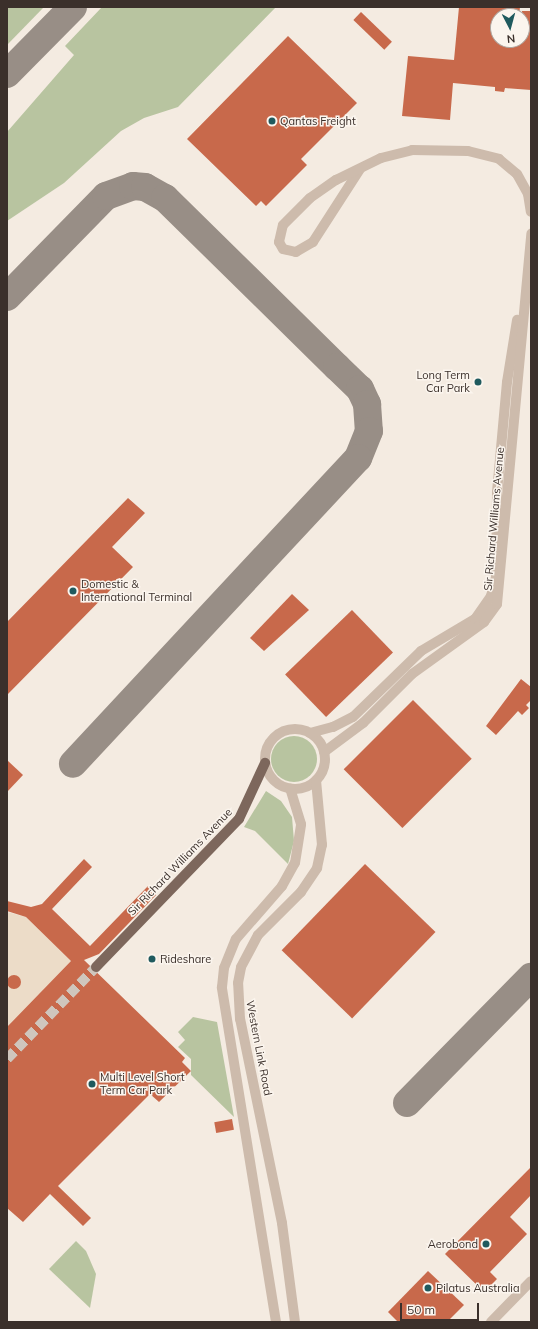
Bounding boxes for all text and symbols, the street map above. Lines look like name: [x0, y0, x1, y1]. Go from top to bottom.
north arrow: [490, 8, 530, 48]
text: N: [506, 32, 516, 46]
place label: Qantas Freight: [280, 114, 356, 128]
marker: Qantas Freight: [267, 116, 277, 126]
place label: Long Term Car Park: [416, 369, 470, 395]
marker: Long Term Car Park: [473, 377, 483, 387]
street label: Sir Richard Williams Avenue: [481, 447, 507, 591]
place label: Domestic & International Terminal: [81, 578, 192, 604]
marker: Domestic & International Terminal: [68, 586, 78, 596]
street label: Sir Richard Williams Avenue: [125, 806, 235, 918]
place label: Rideshare: [160, 952, 211, 966]
marker: Rideshare: [147, 954, 157, 964]
street label: Western Link Road: [243, 999, 275, 1097]
place label: Multi Level Short Term Car Park: [100, 1071, 185, 1097]
marker: Multi Level Short Term Car Park: [87, 1079, 97, 1089]
place label: Aerobond: [428, 1237, 478, 1251]
marker: Aerobond: [481, 1239, 491, 1249]
place label: Pilatus Australia: [436, 1281, 520, 1295]
marker: Pilatus Australia: [423, 1283, 433, 1293]
scale bar: [402, 1295, 481, 1321]
text: 50 m: [407, 1302, 435, 1317]

